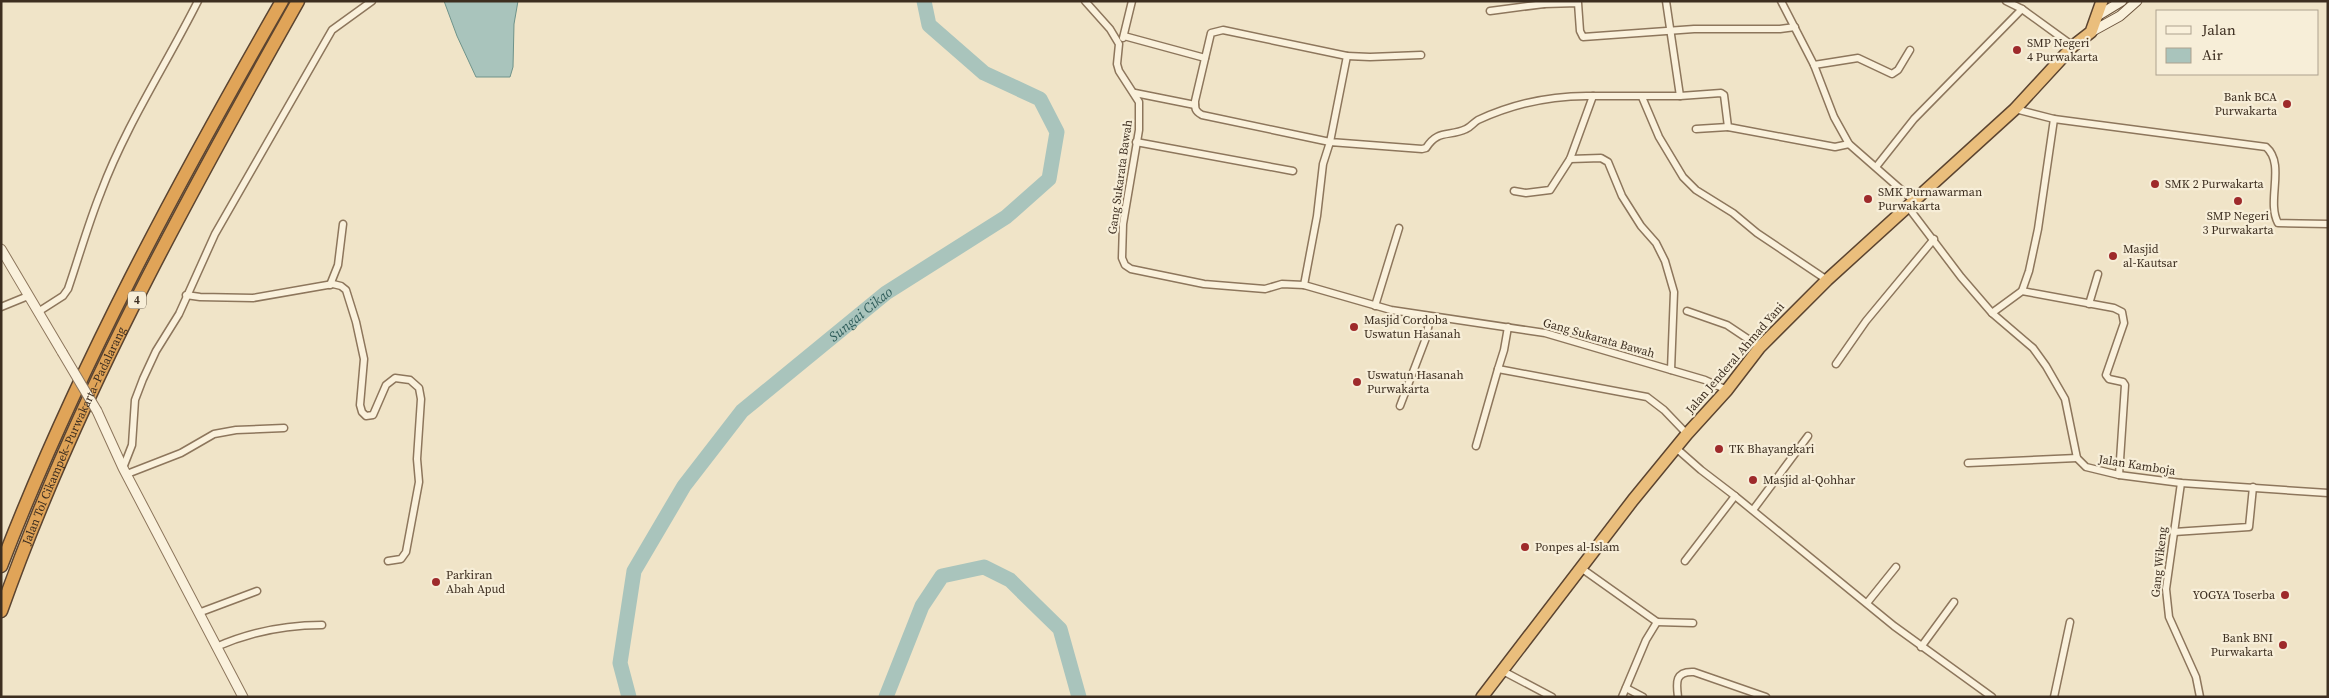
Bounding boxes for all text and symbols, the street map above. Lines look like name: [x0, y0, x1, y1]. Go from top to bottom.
legend: [2156, 10, 2319, 75]
text: Jalan: [2201, 19, 2236, 40]
place label: SMP Negeri 4 Purwakarta: [2027, 35, 2099, 65]
marker: SMP Negeri 4 Purwakarta: [2011, 44, 2023, 56]
text: Air: [2202, 44, 2223, 65]
place label: Bank BCA Purwakarta: [2215, 89, 2278, 119]
marker: Bank BCA Purwakarta: [2281, 98, 2293, 110]
street label: Gang Sukarata Bawah: [1104, 119, 1136, 235]
place label: SMK 2 Purwakarta: [2165, 176, 2265, 192]
marker: SMK 2 Purwakarta: [2149, 178, 2161, 190]
place label: SMK Purnawarman Purwakarta: [1878, 184, 1982, 214]
marker: SMK Purnawarman Purwakarta: [1862, 193, 1874, 205]
marker: SMP Negeri 3 Purwakarta: [2232, 195, 2244, 207]
place label: SMP Negeri 3 Purwakarta: [2202, 208, 2274, 238]
place label: Masjid al-Kautsar: [2123, 241, 2178, 271]
marker: Masjid al-Kautsar: [2107, 250, 2119, 262]
water label: Sungai Cikao: [824, 281, 896, 346]
road number: 4: [128, 292, 146, 308]
street label: Jalan Jenderal Ahmad Yani: [1681, 299, 1788, 418]
place label: Masjid Cordoba Uswatun Hasanah: [1364, 312, 1461, 342]
street label: Gang Sukarata Bawah: [1541, 314, 1657, 362]
marker: Masjid Cordoba Uswatun Hasanah: [1348, 321, 1360, 333]
street label: Jalan Tol Cikampek–Purwakarta–Padalarang: [18, 324, 130, 548]
place label: Uswatun Hasanah Purwakarta: [1367, 367, 1464, 397]
marker: Uswatun Hasanah Purwakarta: [1351, 376, 1363, 388]
place label: TK Bhayangkari: [1729, 441, 1815, 457]
marker: TK Bhayangkari: [1713, 443, 1725, 455]
street label: Jalan Kamboja: [2096, 451, 2177, 479]
place label: Masjid al-Qohhar: [1763, 472, 1855, 488]
marker: Masjid al-Qohhar: [1747, 474, 1759, 486]
street label: Gang Wikeng: [2147, 526, 2171, 598]
place label: Ponpes al-Islam: [1535, 539, 1620, 555]
marker: Ponpes al-Islam: [1519, 541, 1531, 553]
place label: Parkiran Abah Apud: [446, 567, 505, 597]
marker: Parkiran Abah Apud: [430, 576, 442, 588]
place label: YOGYA Toserba: [2192, 587, 2276, 603]
marker: YOGYA Toserba: [2279, 589, 2291, 601]
place label: Bank BNI Purwakarta: [2211, 630, 2274, 660]
marker: Bank BNI Purwakarta: [2277, 639, 2289, 651]

